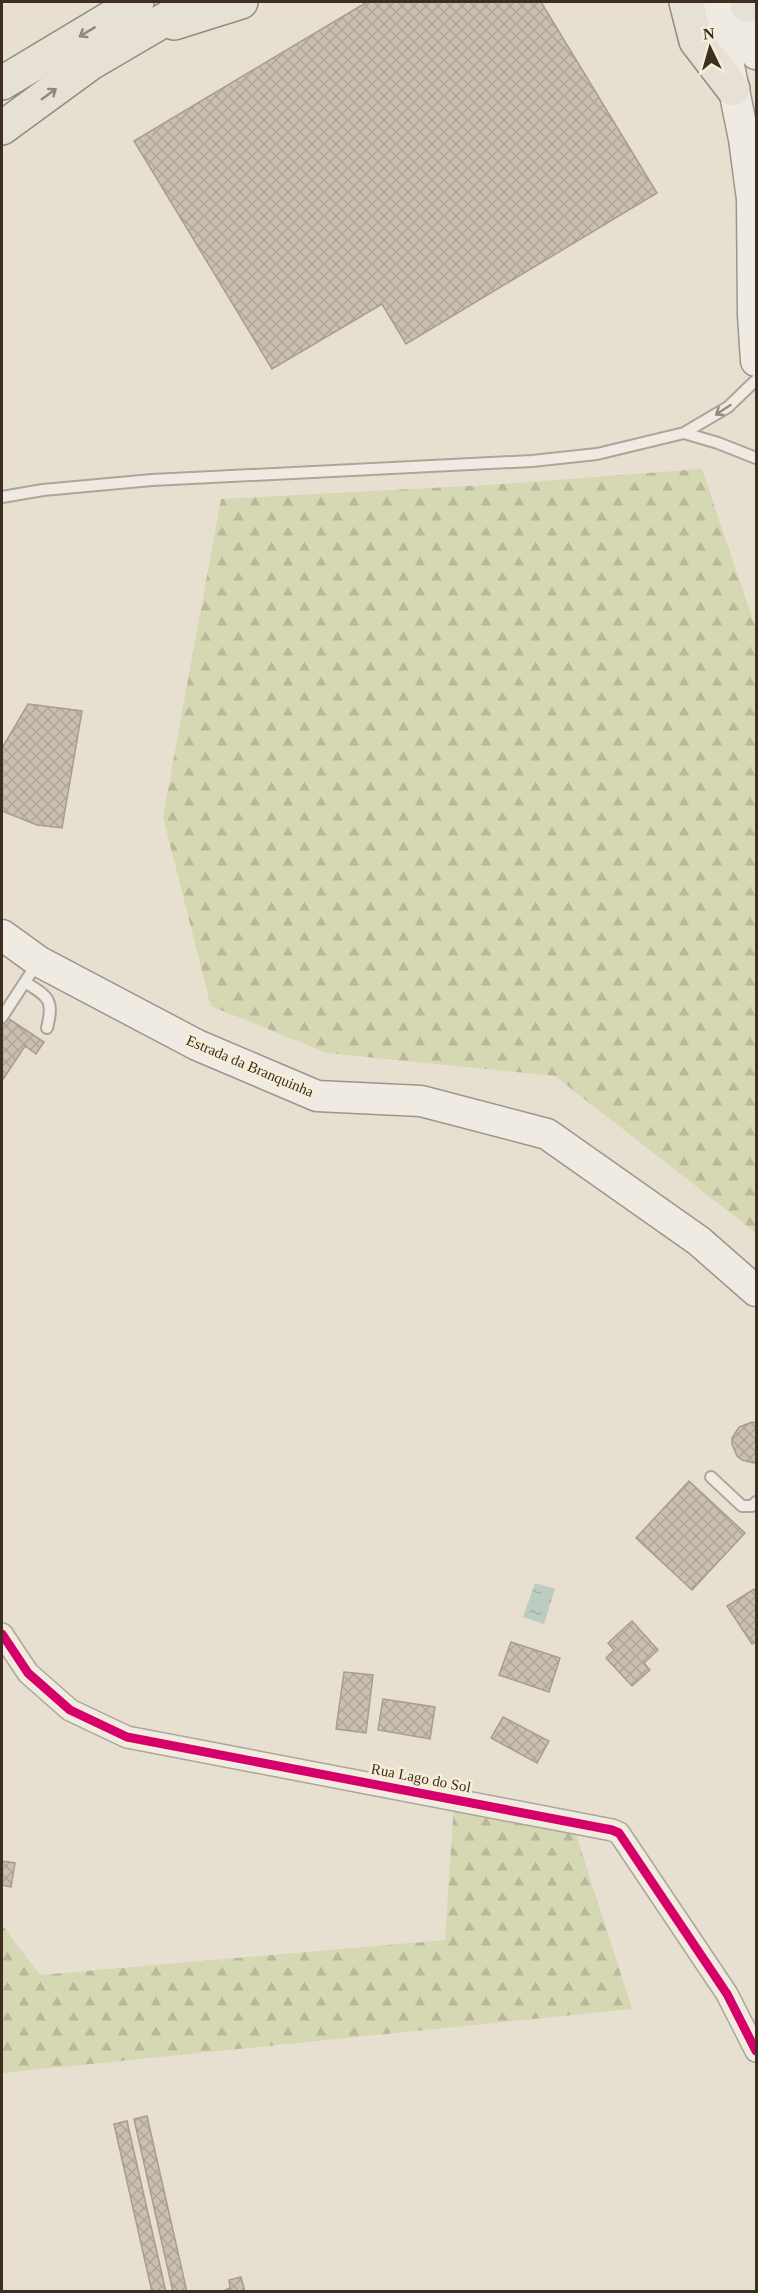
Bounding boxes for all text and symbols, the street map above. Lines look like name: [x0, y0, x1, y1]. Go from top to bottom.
north arrow: [680, 18, 740, 78]
text: N: [702, 25, 716, 43]
one-way arrow: [79, 26, 96, 38]
one-way arrow: [40, 88, 56, 100]
one-way arrow: [715, 404, 732, 416]
street label: Estrada da Branquinha: [184, 1032, 316, 1100]
street label: Rua Lago do Sol: [370, 1760, 472, 1796]

